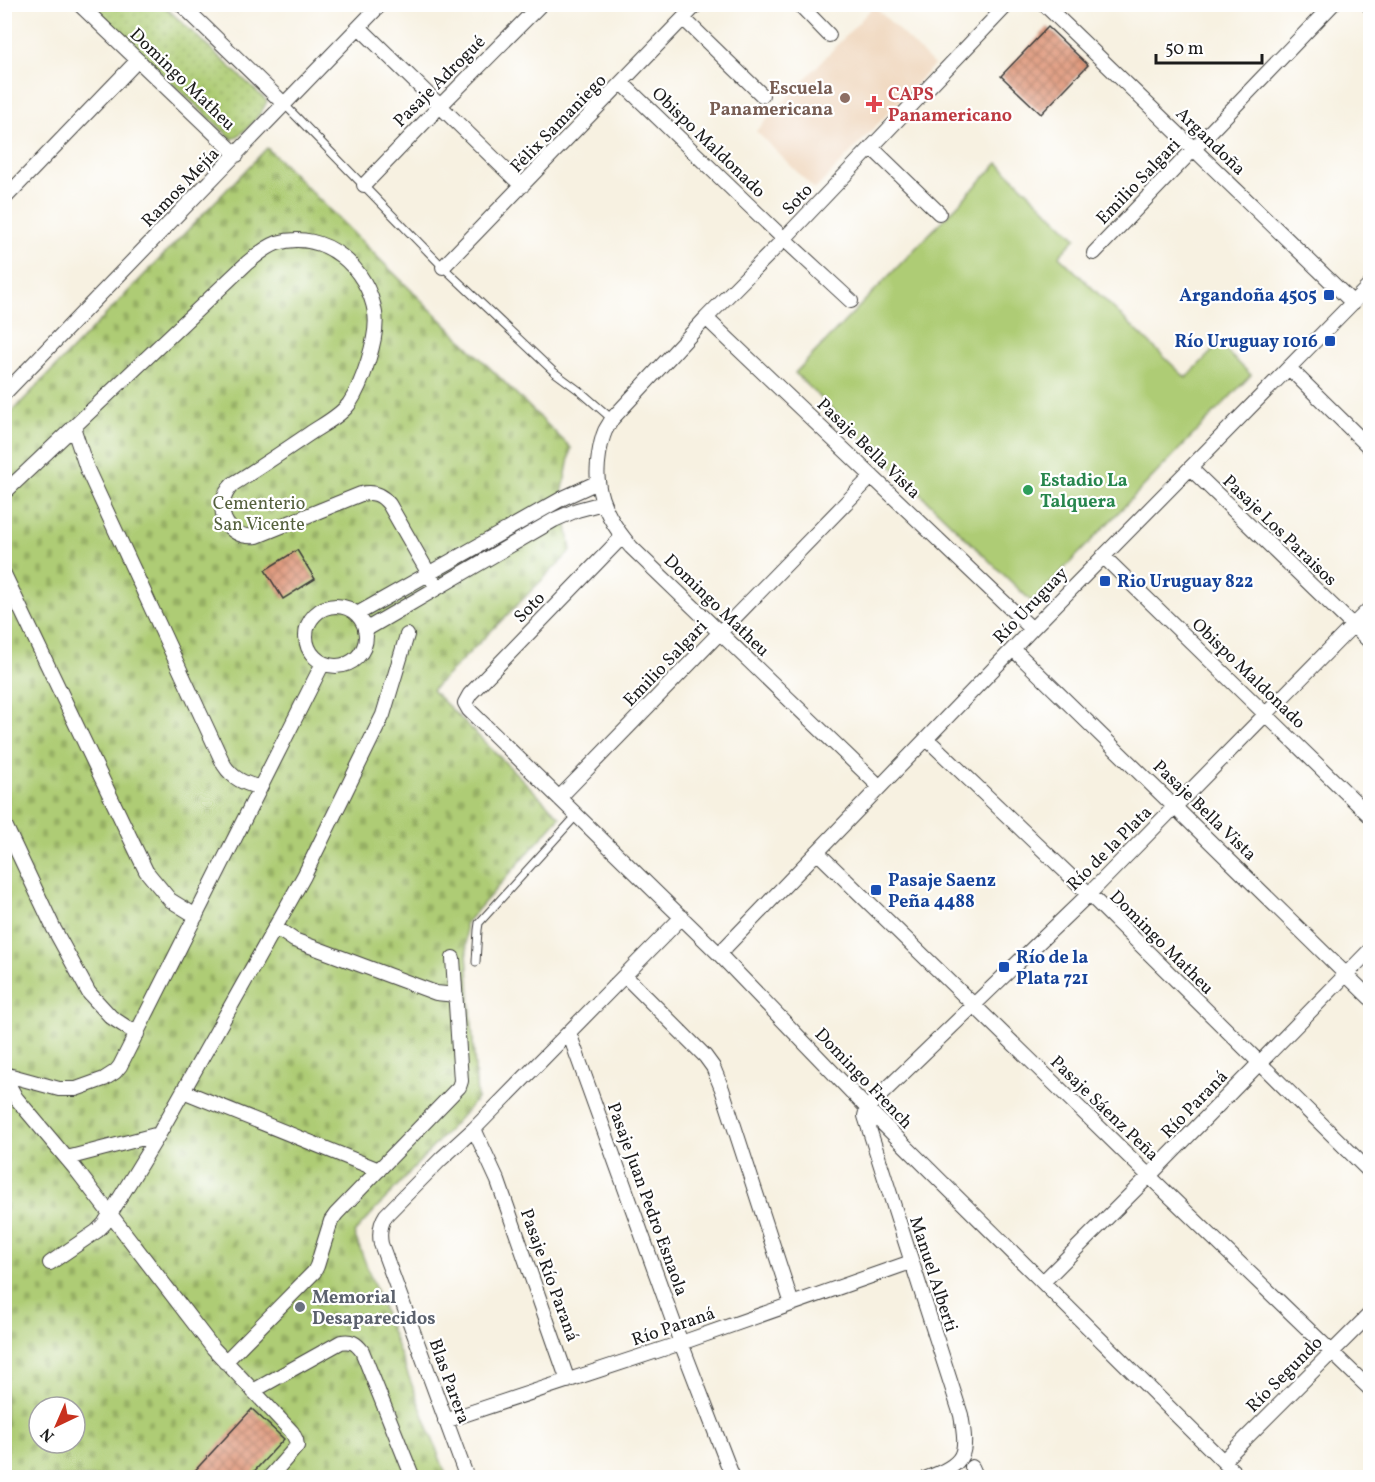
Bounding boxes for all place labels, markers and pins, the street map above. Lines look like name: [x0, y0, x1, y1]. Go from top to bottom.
place label: Escuela Panamericana: [709, 77, 833, 123]
place label: CAPS Panamericano: [888, 83, 1012, 129]
marker: Escuela Panamericana: [838, 91, 852, 105]
marker: CAPS Panamericano: [865, 95, 883, 113]
place label: Argandoña 4505: [1179, 284, 1317, 309]
marker: Argandoña 4505: [1322, 288, 1336, 302]
place label: Río Uruguay 1016: [1174, 330, 1318, 355]
marker: Río Uruguay 1016: [1323, 334, 1337, 348]
place label: Estadio La Talquera: [1040, 469, 1128, 515]
marker: Estadio La Talquera: [1021, 483, 1035, 497]
place label: Rio Uruguay 822: [1117, 570, 1253, 595]
marker: Rio Uruguay 822: [1098, 574, 1112, 588]
place label: Pasaje Saenz Peña 4488: [888, 869, 996, 915]
marker: Pasaje Saenz Peña 4488: [869, 883, 883, 897]
place label: Río de la Plata 721: [1016, 946, 1088, 992]
marker: Río de la Plata 721: [997, 960, 1011, 974]
place label: Memorial Desaparecidos: [312, 1286, 436, 1332]
marker: Memorial Desaparecidos: [293, 1300, 307, 1314]

